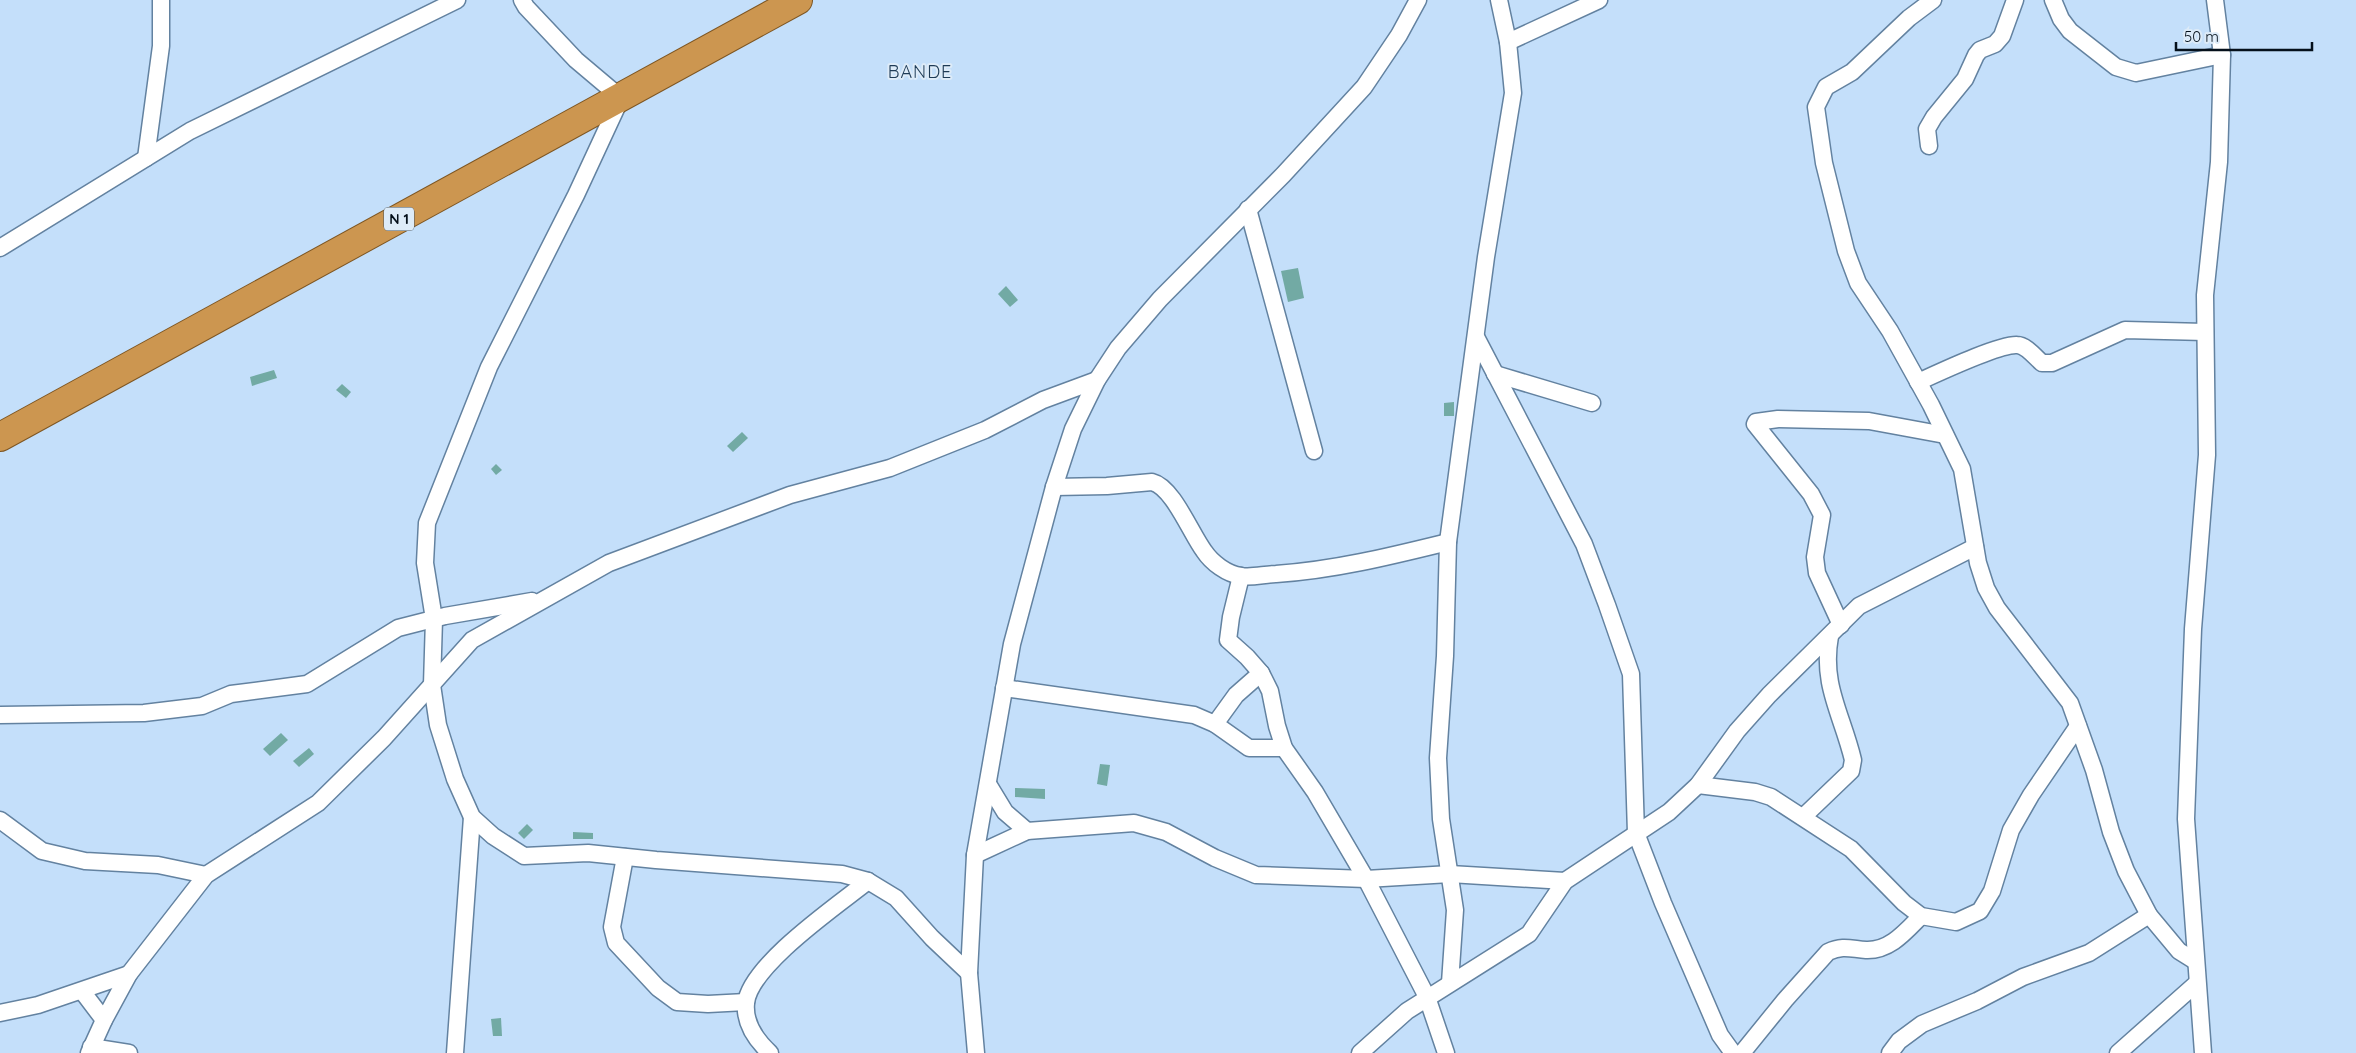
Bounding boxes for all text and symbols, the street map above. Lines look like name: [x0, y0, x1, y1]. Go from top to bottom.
scale bar: [2176, 20, 2312, 52]
text: 50 m: [2184, 27, 2219, 46]
district label: BANDE: [888, 60, 952, 83]
road number: N 1: [384, 208, 414, 230]

